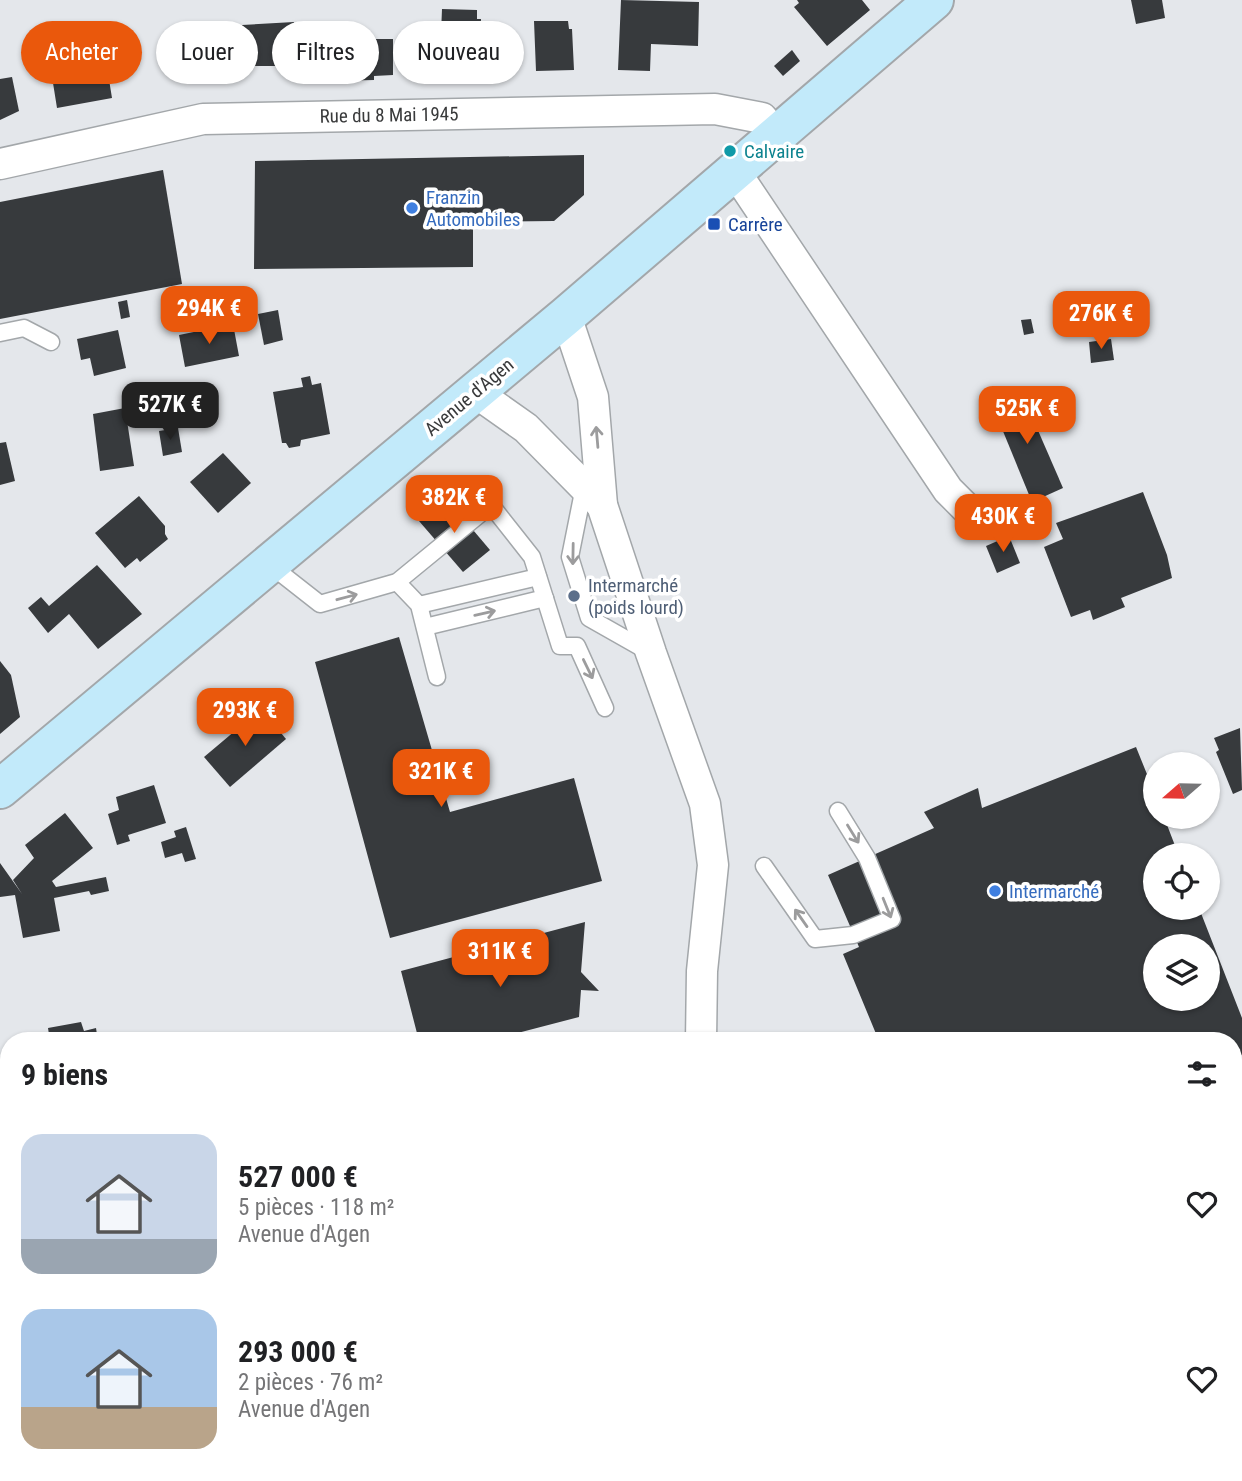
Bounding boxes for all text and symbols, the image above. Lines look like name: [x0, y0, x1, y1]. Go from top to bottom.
chip: Acheter: [21, 21, 142, 84]
chip: Louer: [156, 21, 258, 84]
chip: Filtres: [272, 21, 379, 84]
chip: Nouveau: [393, 21, 524, 84]
street label: Rue du 8 Mai 1945: [319, 102, 459, 128]
place label: Calvaire: [744, 140, 804, 163]
marker: Calvaire: [722, 143, 738, 159]
place label: Franzin Automobiles: [426, 186, 521, 231]
marker: Franzin Automobiles: [404, 200, 420, 216]
place label: Carrère: [728, 213, 783, 236]
marker: Carrère: [706, 216, 722, 232]
pin: 294K €: [152, 286, 266, 346]
pin: 276K €: [1044, 292, 1158, 351]
text: 294K €: [177, 295, 241, 322]
text: 276K €: [1069, 300, 1133, 327]
street label: Avenue d'Agen: [420, 353, 518, 441]
pin: 527K €: [113, 382, 227, 442]
pin: 525K €: [970, 386, 1084, 446]
text: 527K €: [138, 391, 202, 418]
text: 525K €: [995, 395, 1059, 422]
one-way arrow: [590, 426, 603, 449]
pin: 382K €: [397, 476, 511, 535]
text: 382K €: [422, 484, 486, 511]
pin: 430K €: [946, 494, 1060, 554]
text: 430K €: [971, 503, 1035, 530]
one-way arrow: [566, 542, 580, 565]
place label: Intermarché (poids lourd): [588, 574, 684, 619]
marker: Intermarché (poids lourd): [566, 588, 582, 604]
one-way arrow: [336, 590, 358, 603]
one-way arrow: [473, 606, 496, 620]
one-way arrow: [582, 658, 596, 679]
pin: 293K €: [188, 688, 302, 748]
text: 293K €: [213, 697, 277, 724]
pin: 321K €: [384, 750, 498, 809]
north arrow: [1143, 752, 1220, 830]
map controls: [1143, 752, 1220, 1011]
text: 321K €: [409, 758, 473, 785]
one-way arrow: [846, 824, 860, 844]
button: locate: [1143, 843, 1220, 920]
place label: Intermarché: [1009, 880, 1099, 903]
marker: Intermarché: [987, 883, 1003, 899]
one-way arrow: [882, 896, 895, 918]
one-way arrow: [793, 909, 808, 928]
pin: 311K €: [443, 930, 557, 989]
button: layers: [1143, 934, 1220, 1011]
text: 311K €: [468, 938, 532, 965]
icon: filters: [1183, 1055, 1221, 1093]
text: 9 biens: [21, 1057, 108, 1092]
text: 527 000 €: [238, 1159, 358, 1194]
icon: home: [77, 1162, 161, 1246]
icon: heart: [1183, 1185, 1221, 1223]
text: 5 pièces · 118 m²: [238, 1194, 394, 1221]
text: Avenue d'Agen: [238, 1221, 370, 1248]
text: 293 000 €: [238, 1334, 358, 1369]
icon: home: [77, 1337, 161, 1421]
icon: heart: [1183, 1360, 1221, 1398]
text: 2 pièces · 76 m²: [238, 1369, 383, 1396]
text: Avenue d'Agen: [238, 1396, 370, 1423]

